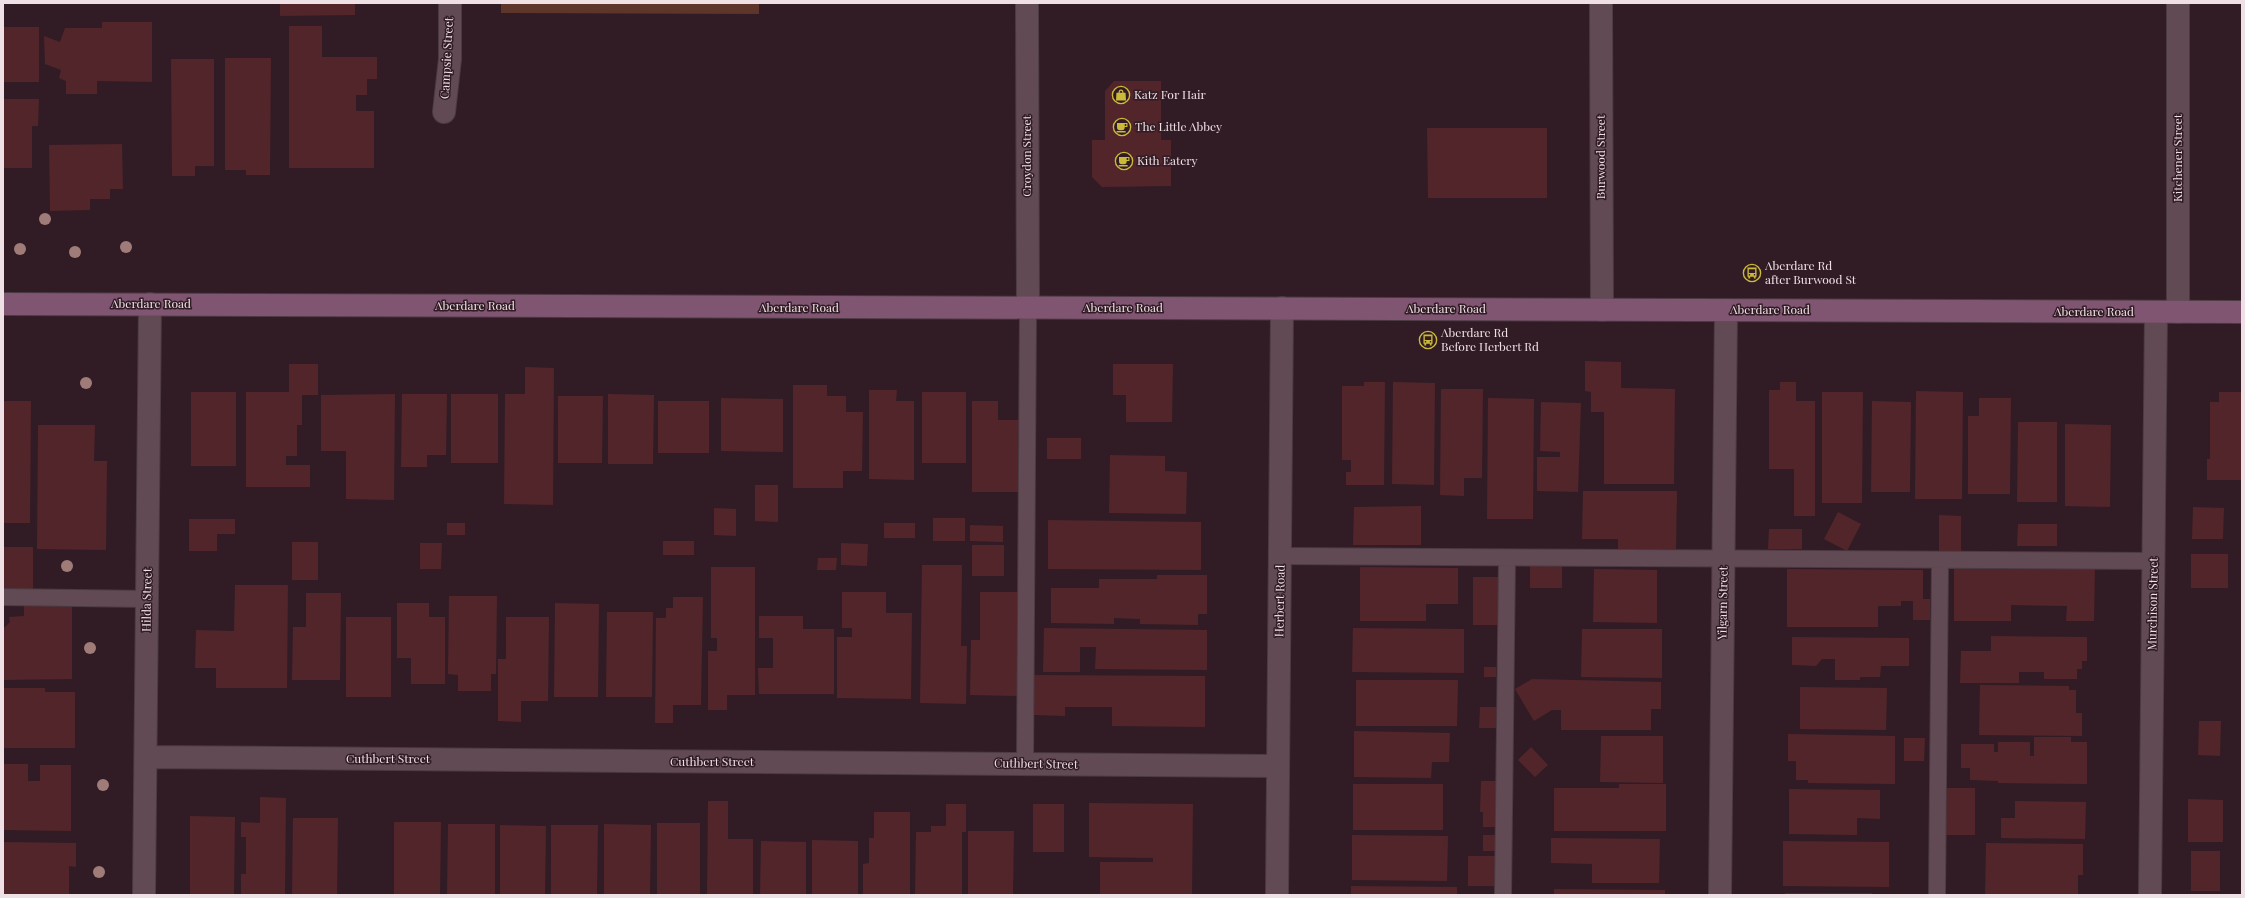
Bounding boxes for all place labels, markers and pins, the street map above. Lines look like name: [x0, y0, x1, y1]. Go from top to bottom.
shop icon: Katz For Hair: [1111, 85, 1131, 105]
place label: Katz For Hair: [1134, 86, 1206, 102]
cafe icon: The Little Abbey: [1112, 117, 1132, 137]
place label: The Little Abbey: [1135, 118, 1222, 134]
cafe icon: Kith Eatery: [1114, 151, 1134, 171]
place label: Kith Eatery: [1137, 152, 1198, 168]
place label: Aberdare Rd after Burwood St: [1764, 257, 1857, 287]
bus stop icon: Aberdare Rd after Burwood St: [1742, 263, 1762, 283]
place label: Aberdare Rd Before Herbert Rd: [1440, 324, 1539, 354]
bus stop icon: Aberdare Rd Before Herbert Rd: [1418, 330, 1438, 350]

